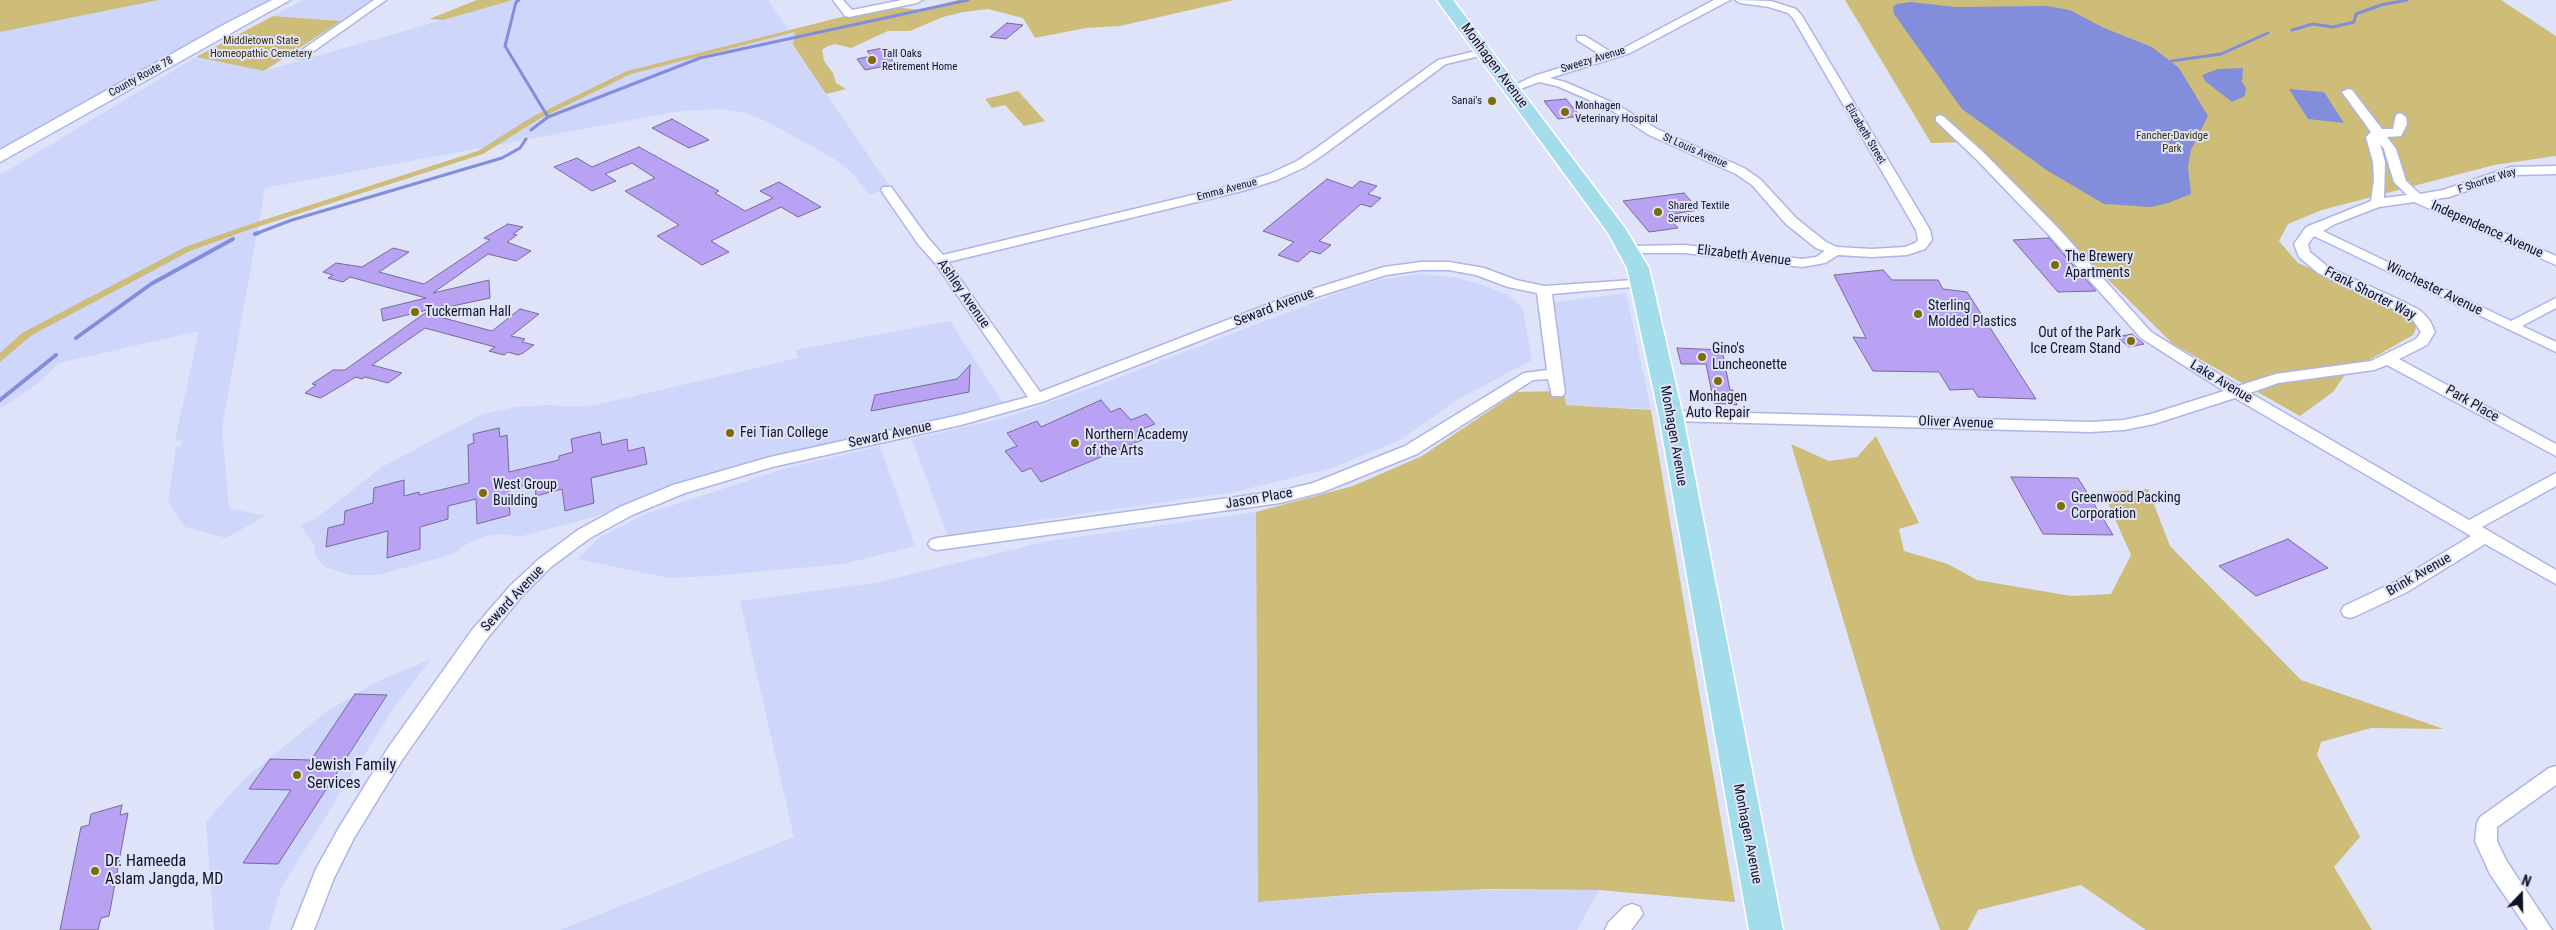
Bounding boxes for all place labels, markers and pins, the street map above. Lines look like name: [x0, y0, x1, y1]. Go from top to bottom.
place label: Tall Oaks Retirement Home: [882, 47, 958, 73]
marker: Tall Oaks Retirement Home: [866, 54, 878, 66]
place label: Sanai's: [1451, 94, 1482, 108]
marker: Sanai's: [1486, 95, 1498, 107]
place label: Monhagen Veterinary Hospital: [1575, 99, 1658, 125]
marker: Monhagen Veterinary Hospital: [1559, 106, 1571, 118]
place label: Shared Textile Services: [1668, 199, 1729, 225]
marker: Shared Textile Services: [1652, 206, 1664, 218]
place label: The Brewery Apartments: [2065, 249, 2133, 282]
marker: The Brewery Apartments: [2049, 259, 2061, 271]
place label: Sterling Molded Plastics: [1928, 298, 2017, 331]
place label: Tuckerman Hall: [425, 304, 511, 320]
marker: Tuckerman Hall: [409, 306, 421, 318]
marker: Sterling Molded Plastics: [1912, 308, 1924, 320]
place label: Out of the Park Ice Cream Stand: [2030, 325, 2121, 358]
marker: Out of the Park Ice Cream Stand: [2125, 335, 2137, 347]
place label: Gino's Luncheonette: [1712, 341, 1787, 374]
marker: Gino's Luncheonette: [1696, 351, 1708, 363]
marker: Monhagen Auto Repair: [1712, 375, 1724, 387]
place label: Monhagen Auto Repair: [1686, 389, 1750, 422]
place label: Fei Tian College: [740, 425, 828, 441]
marker: Fei Tian College: [724, 427, 736, 439]
place label: Northern Academy of the Arts: [1085, 427, 1188, 460]
marker: Northern Academy of the Arts: [1069, 437, 1081, 449]
place label: West Group Building: [493, 477, 557, 510]
marker: West Group Building: [477, 487, 489, 499]
place label: Greenwood Packing Corporation: [2071, 490, 2181, 522]
marker: Greenwood Packing Corporation: [2055, 500, 2067, 512]
place label: Jewish Family Services: [307, 756, 396, 794]
marker: Jewish Family Services: [291, 769, 303, 781]
place label: Dr. Hameeda Aslam Jangda, MD: [105, 852, 223, 890]
marker: Dr. Hameeda Aslam Jangda, MD: [89, 865, 101, 877]

